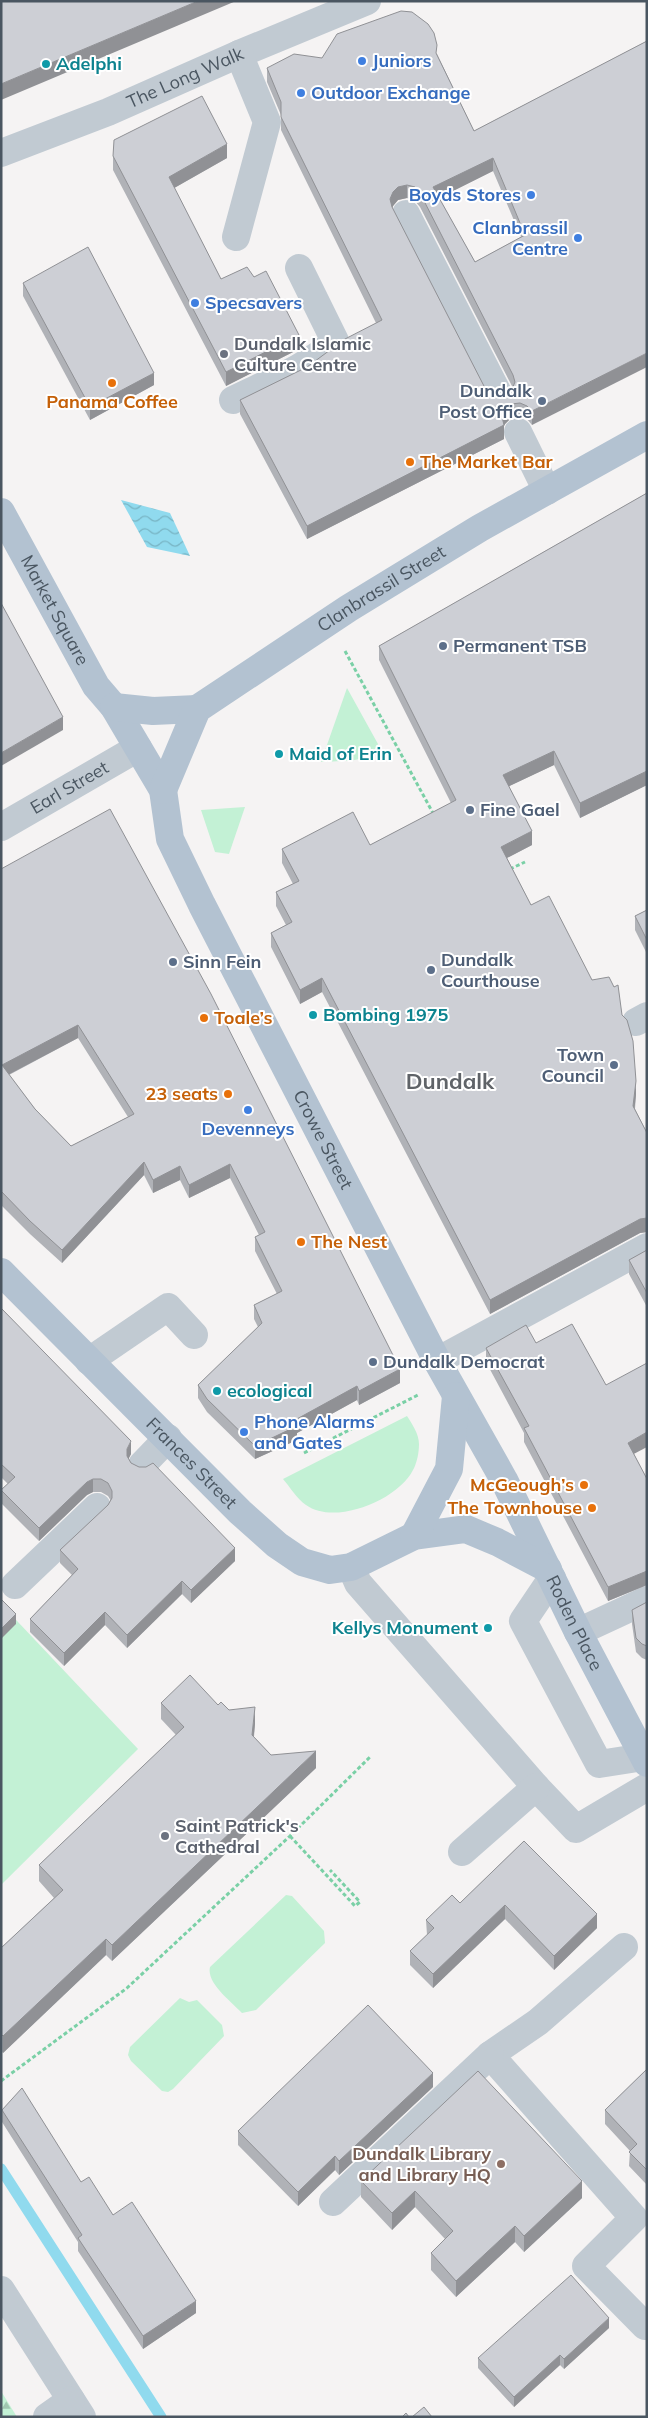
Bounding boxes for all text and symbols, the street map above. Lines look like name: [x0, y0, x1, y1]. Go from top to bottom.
street label: The Long Walk: [123, 41, 248, 113]
place label: Juniors: [372, 49, 431, 72]
place label: Adelphi: [56, 52, 122, 75]
marker: Juniors: [356, 55, 368, 67]
marker: Adelphi: [40, 58, 52, 70]
place label: Outdoor Exchange: [311, 81, 471, 104]
marker: Outdoor Exchange: [295, 87, 307, 99]
place label: Boyds Stores: [409, 183, 521, 206]
marker: Boyds Stores: [525, 189, 537, 201]
place label: Clanbrassil Centre: [472, 216, 568, 260]
marker: Clanbrassil Centre: [572, 232, 584, 244]
place label: Specsavers: [205, 291, 302, 314]
marker: Specsavers: [189, 297, 201, 309]
place label: Dundalk Islamic Culture Centre: [234, 332, 371, 376]
marker: Dundalk Islamic Culture Centre: [218, 348, 230, 360]
marker: Panama Coffee: [106, 377, 118, 389]
place label: Dundalk Post Office: [439, 379, 533, 423]
place label: Panama Coffee: [46, 390, 178, 413]
marker: Dundalk Post Office: [536, 395, 548, 407]
place label: The Market Bar: [420, 450, 554, 473]
marker: The Market Bar: [404, 456, 416, 468]
street label: Clanbrassil Street: [312, 540, 450, 637]
street label: Market Square: [16, 551, 94, 669]
place label: Permanent TSB: [453, 634, 587, 657]
marker: Permanent TSB: [437, 640, 449, 652]
place label: Maid of Erin: [289, 742, 392, 765]
marker: Maid of Erin: [273, 748, 285, 760]
street label: Earl Street: [26, 756, 112, 819]
place label: Fine Gael: [480, 798, 560, 821]
marker: Fine Gael: [464, 804, 476, 816]
place label: Dundalk Courthouse: [441, 948, 540, 992]
place label: Sinn Fein: [183, 950, 261, 973]
marker: Sinn Fein: [167, 956, 179, 968]
marker: Dundalk Courthouse: [425, 964, 437, 976]
place label: Bombing 1975: [323, 1003, 448, 1026]
place label: Toale’s: [214, 1006, 273, 1029]
marker: Bombing 1975: [307, 1009, 319, 1021]
marker: Toale’s: [198, 1012, 210, 1024]
place label: Town Council: [542, 1043, 604, 1087]
marker: Town Council: [608, 1059, 620, 1071]
district label: Dundalk: [406, 1067, 495, 1095]
place label: 23 seats: [146, 1082, 218, 1105]
street label: Crowe Street: [288, 1086, 358, 1193]
marker: 23 seats: [222, 1088, 234, 1100]
marker: Devenneys: [242, 1104, 254, 1116]
place label: Devenneys: [202, 1117, 294, 1140]
place label: The Nest: [311, 1230, 387, 1253]
marker: The Nest: [295, 1236, 307, 1248]
place label: Dundalk Democrat: [383, 1350, 545, 1373]
marker: Dundalk Democrat: [367, 1356, 379, 1368]
place label: ecological: [227, 1379, 313, 1402]
marker: ecological: [211, 1385, 223, 1397]
place label: Phone Alarms and Gates: [254, 1410, 375, 1454]
street label: Frances Street: [141, 1412, 242, 1514]
marker: Phone Alarms and Gates: [238, 1426, 250, 1438]
place label: McGeough’s: [470, 1473, 574, 1496]
marker: McGeough’s: [578, 1479, 590, 1491]
place label: The Townhouse: [447, 1496, 582, 1519]
marker: The Townhouse: [586, 1502, 598, 1514]
street label: Roden Place: [541, 1571, 608, 1674]
place label: Kellys Monument: [332, 1616, 478, 1639]
marker: Kellys Monument: [482, 1622, 494, 1634]
place label: Saint Patrick's Cathedral: [175, 1814, 299, 1858]
marker: Saint Patrick's Cathedral: [159, 1830, 171, 1842]
place label: Dundalk Library and Library HQ: [352, 2142, 491, 2186]
marker: Dundalk Library and Library HQ: [495, 2158, 507, 2170]

